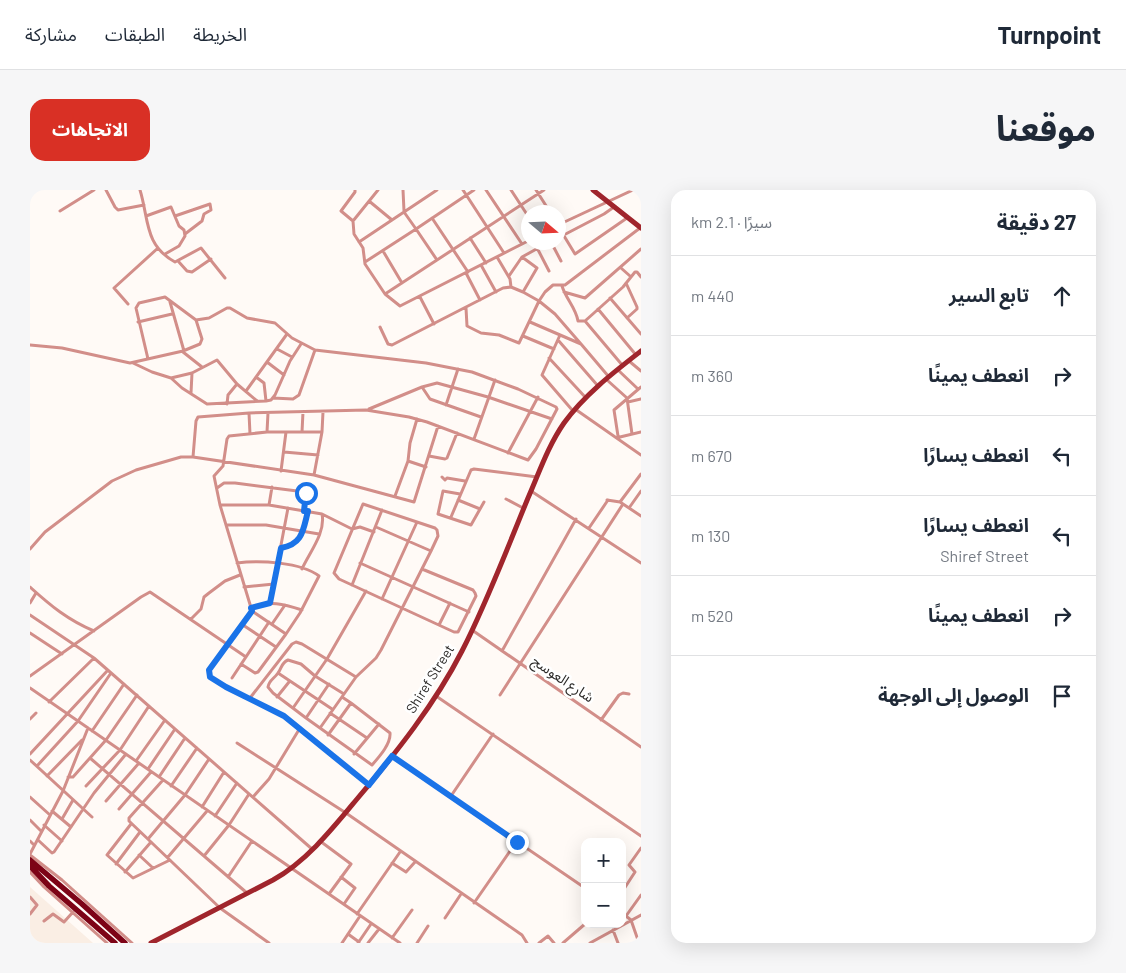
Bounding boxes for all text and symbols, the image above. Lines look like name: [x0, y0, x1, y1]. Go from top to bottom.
text: Turnpoint: [997, 20, 1101, 49]
text: مشاركة: [25, 23, 77, 45]
text: الطبقات: [105, 23, 165, 45]
text: الخريطة: [193, 23, 247, 45]
button: الاتجاهات: [30, 99, 150, 161]
text: موقعنا: [996, 106, 1096, 148]
north arrow: [521, 205, 566, 250]
text: 27 دقيقة: [997, 209, 1076, 234]
text: سيرًا · 2.1 km: [691, 212, 772, 231]
icon: ahead: [1048, 282, 1076, 310]
text: تابع السير: [949, 283, 1029, 306]
text: 440 m: [691, 286, 734, 305]
icon: right: [1048, 362, 1076, 390]
text: انعطف يمينًا: [928, 363, 1029, 386]
text: 360 m: [691, 366, 733, 385]
icon: left: [1048, 442, 1076, 470]
text: انعطف يسارًا: [923, 443, 1029, 466]
text: 670 m: [691, 446, 732, 465]
route start: [295, 482, 318, 505]
text: انعطف يسارًا: [923, 513, 1029, 536]
icon: left: [1048, 522, 1076, 550]
text: 130 m: [691, 526, 730, 545]
text: Shiref Street: [940, 546, 1029, 565]
icon: right: [1048, 602, 1076, 630]
text: انعطف يمينًا: [928, 603, 1029, 626]
text: 520 m: [691, 606, 733, 625]
street label: Shiref Street: [402, 641, 457, 716]
street label: شارع العوسج: [527, 652, 597, 708]
icon: arrive: [1048, 682, 1076, 710]
text: الوصول إلى الوجهة: [878, 683, 1029, 706]
route end: [506, 831, 529, 854]
map controls: [581, 838, 626, 928]
button: +: [581, 838, 626, 883]
button: −: [581, 883, 626, 928]

